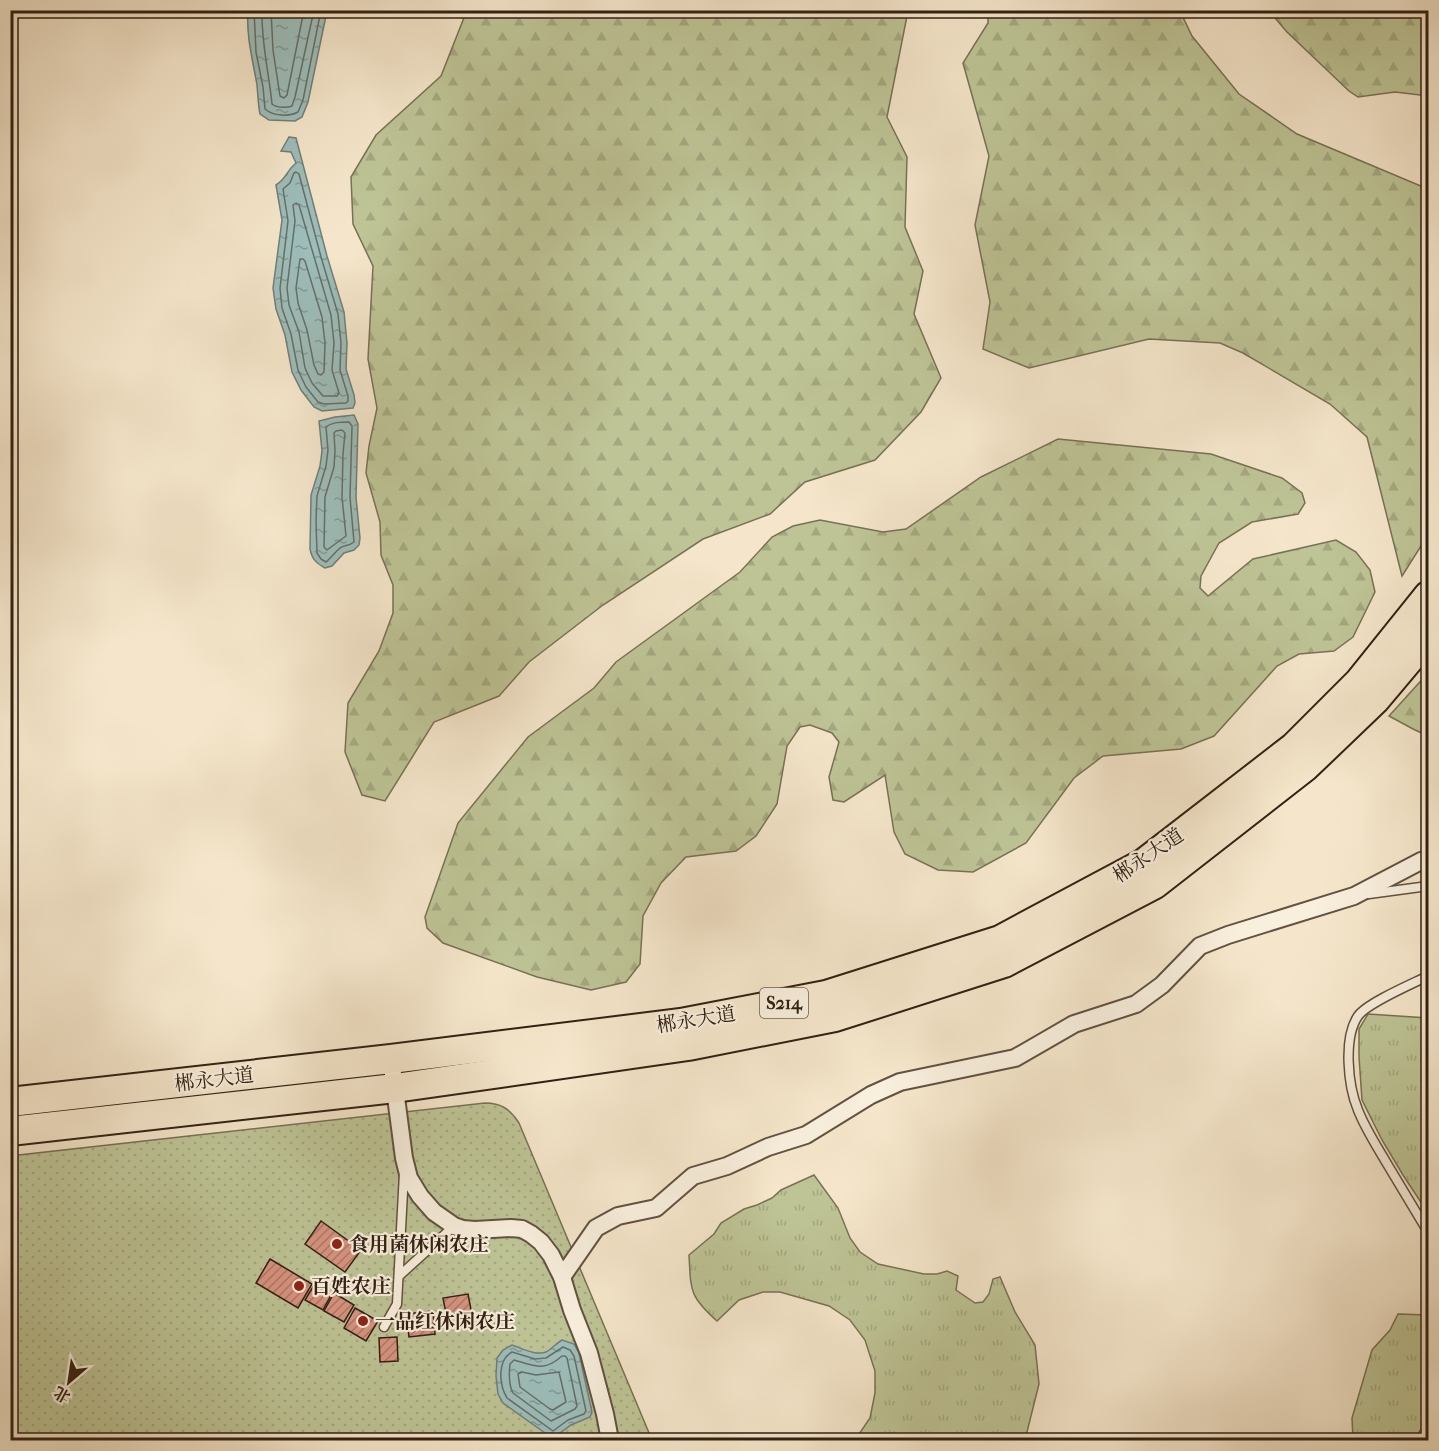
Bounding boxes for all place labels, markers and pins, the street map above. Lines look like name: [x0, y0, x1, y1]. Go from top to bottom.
place label: 食用菌休闲农庄: [349, 1233, 489, 1256]
marker: 食用菌休闲农庄: [330, 1237, 344, 1251]
place label: 百姓农庄: [311, 1275, 391, 1298]
marker: 百姓农庄: [292, 1279, 306, 1293]
place label: 一品红休闲农庄: [375, 1310, 515, 1333]
marker: 一品红休闲农庄: [356, 1314, 370, 1328]

